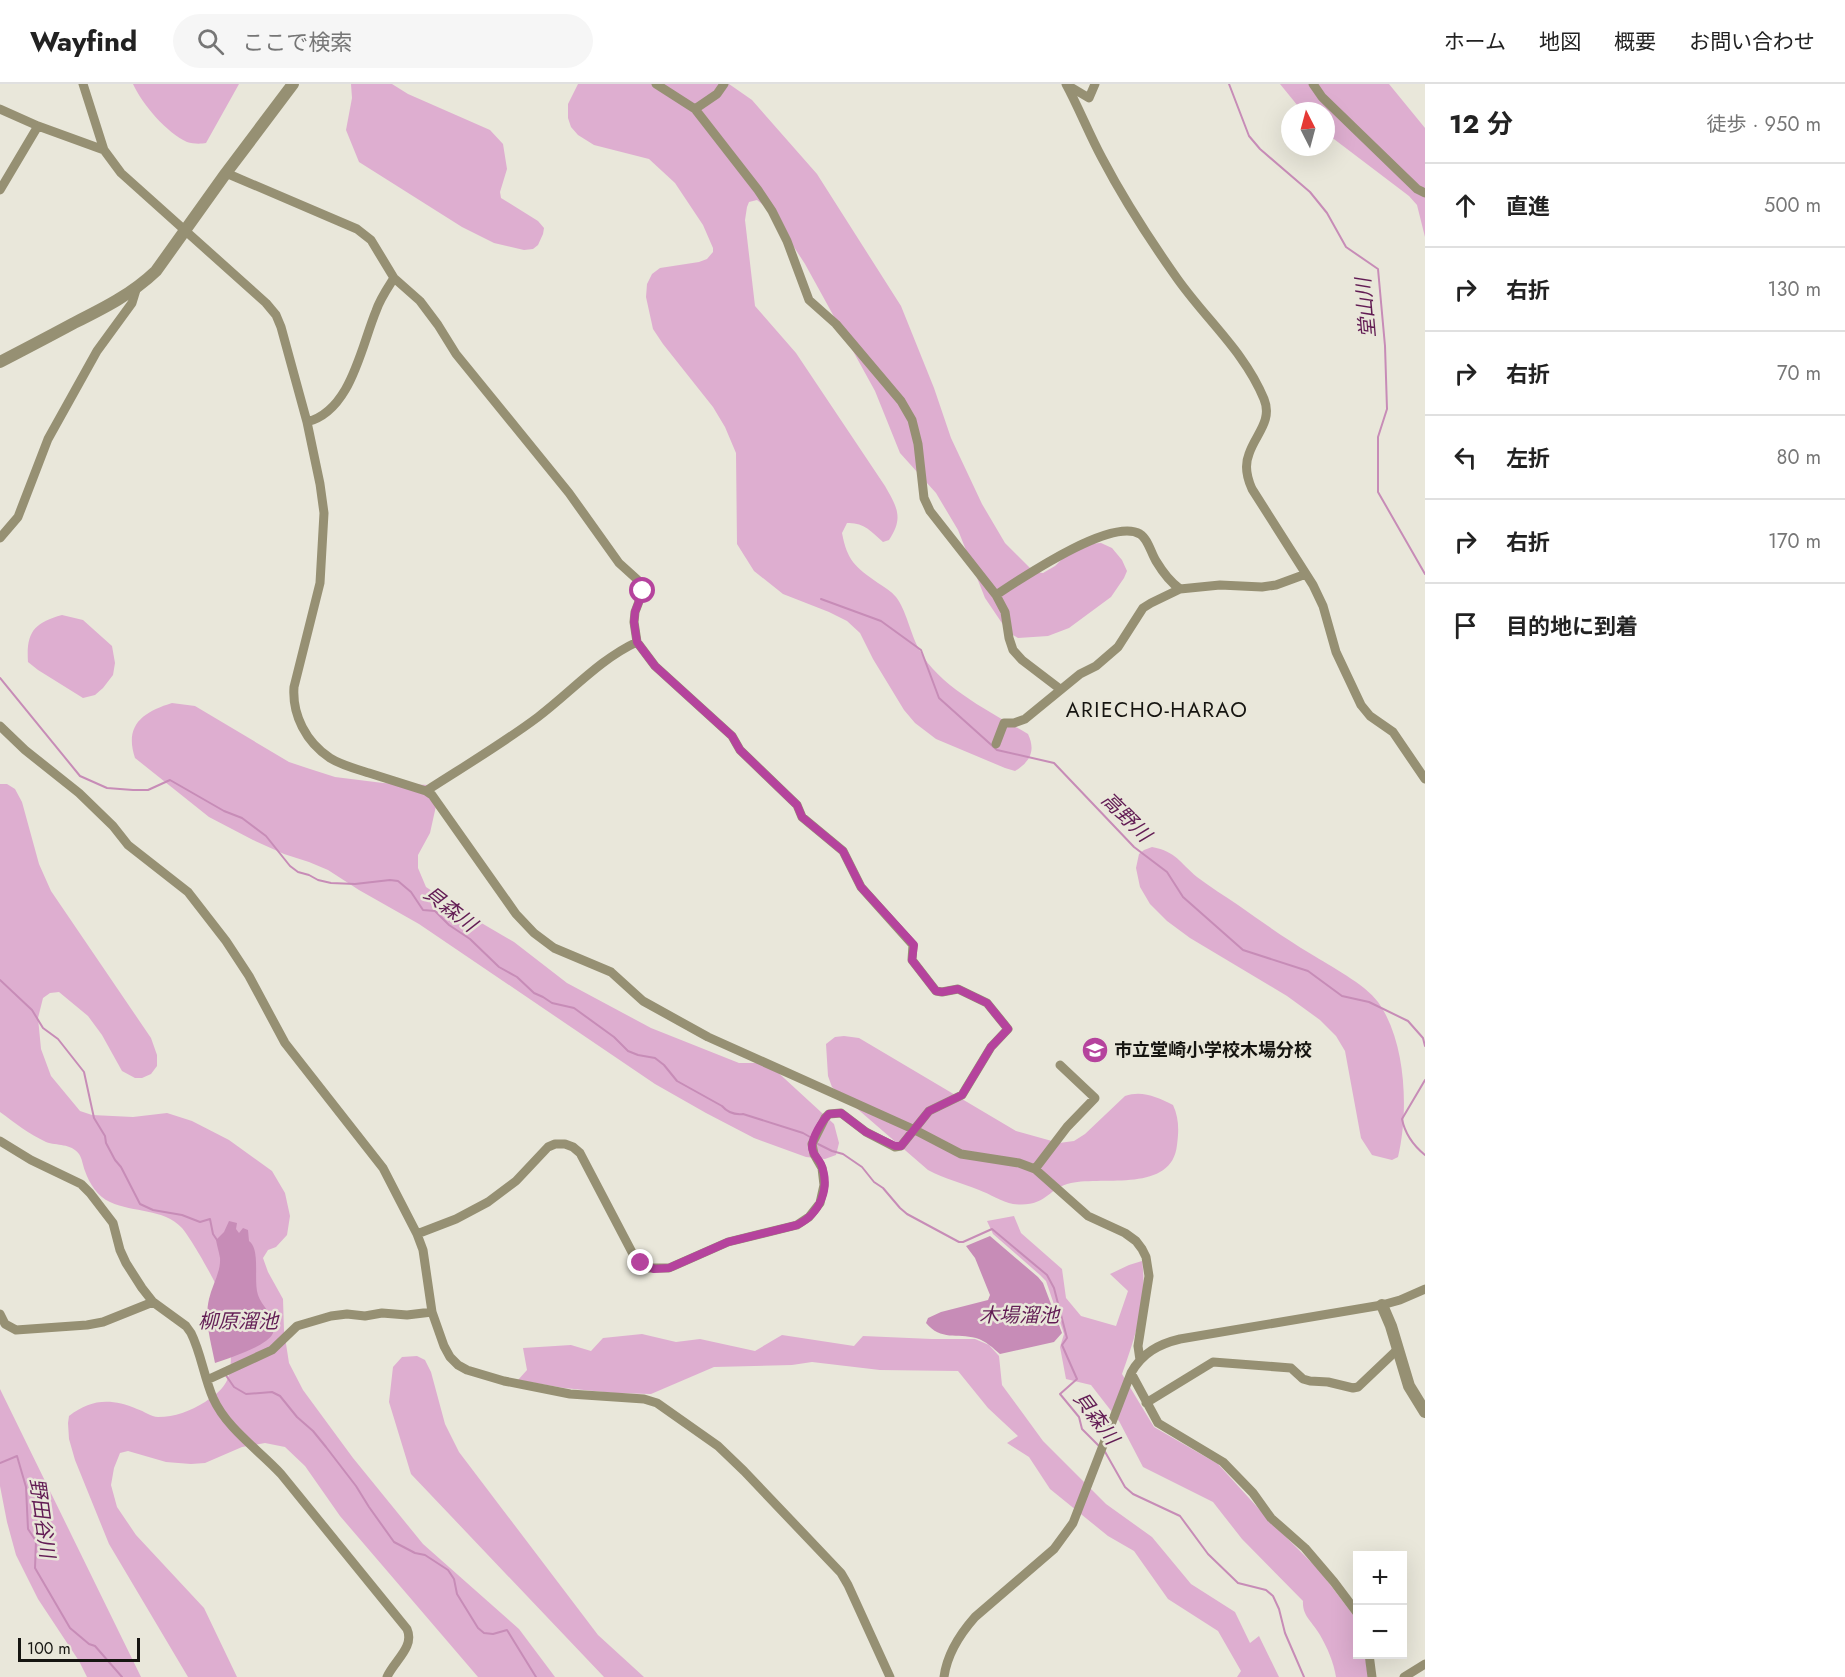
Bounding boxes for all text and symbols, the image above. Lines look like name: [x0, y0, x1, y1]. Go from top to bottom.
search box: [173, 14, 593, 68]
text: Wayfind: [30, 21, 137, 62]
icon: search: [194, 25, 227, 58]
text: ここで検索: [242, 26, 352, 58]
text: ホーム: [1444, 27, 1506, 57]
text: 地図: [1539, 27, 1581, 57]
text: 概要: [1614, 27, 1656, 57]
text: お問い合わせ: [1689, 27, 1815, 57]
north arrow: [1281, 102, 1335, 156]
text: 12 分: [1449, 105, 1513, 143]
text: 徒歩 · 950 m: [1707, 110, 1821, 139]
icon: ahead: [1449, 189, 1482, 222]
text: 直進: [1506, 190, 1550, 222]
text: 500 m: [1764, 191, 1821, 220]
icon: right: [1449, 273, 1482, 306]
text: 右折: [1506, 274, 1550, 306]
water label: 堂山川: [1349, 275, 1383, 339]
text: 130 m: [1767, 275, 1821, 304]
icon: right: [1449, 357, 1482, 390]
text: 右折: [1506, 358, 1550, 390]
text: 70 m: [1777, 359, 1821, 388]
icon: left: [1449, 441, 1482, 474]
text: 左折: [1506, 442, 1550, 474]
text: 80 m: [1776, 443, 1821, 472]
icon: right: [1449, 525, 1482, 558]
text: 右折: [1506, 526, 1550, 558]
text: 170 m: [1768, 527, 1821, 556]
route start: [629, 577, 655, 603]
icon: arrive: [1449, 609, 1482, 642]
text: 目的地に到着: [1506, 610, 1638, 642]
district label: ARIECHO-HARAO: [1066, 695, 1248, 725]
water label: 高野川: [1095, 786, 1159, 850]
water label: 貝森川: [417, 879, 484, 940]
school or university icon: 市立堂崎小学校木場分校: [1080, 1035, 1110, 1065]
place label: 市立堂崎小学校木場分校: [1114, 1037, 1312, 1063]
route end: [627, 1249, 653, 1275]
water label: 木場溜池: [979, 1301, 1061, 1330]
water label: 柳原溜池: [198, 1307, 280, 1336]
water label: 貝森川: [1066, 1385, 1127, 1452]
water label: 野田谷川: [22, 1476, 62, 1562]
map controls: [1353, 1551, 1407, 1659]
button: +: [1353, 1551, 1407, 1605]
button: −: [1353, 1605, 1407, 1659]
scale bar: [18, 1635, 140, 1662]
text: 100 m: [27, 1637, 71, 1660]

